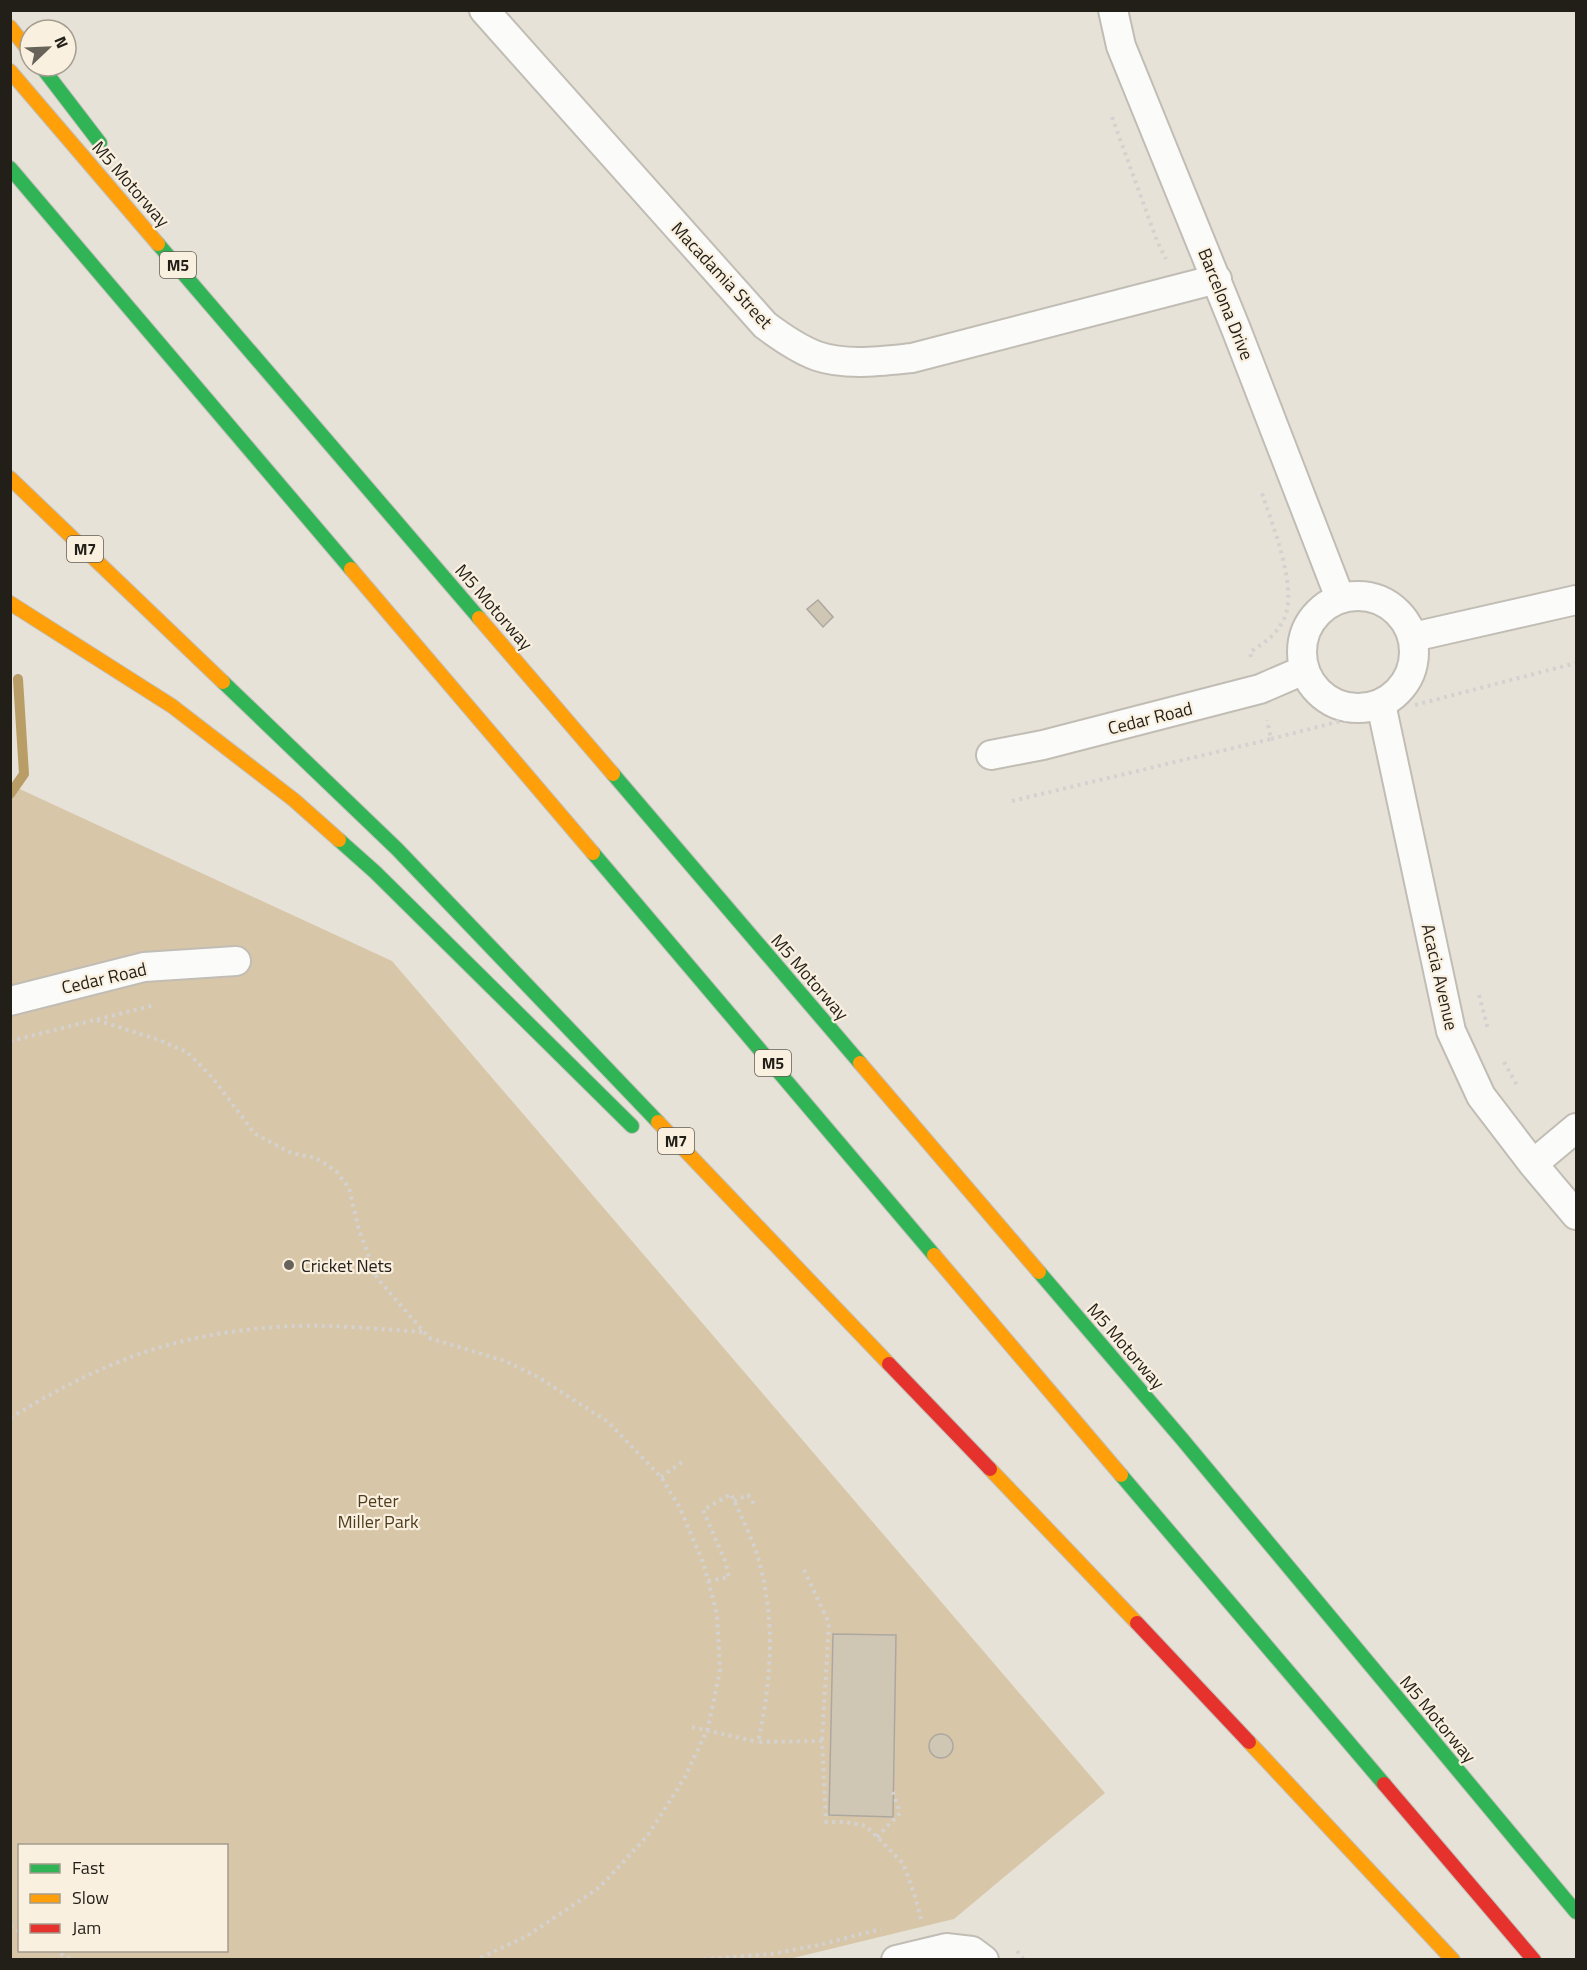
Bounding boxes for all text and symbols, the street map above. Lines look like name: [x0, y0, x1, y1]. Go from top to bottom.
north arrow: [18, 18, 78, 78]
text: N: [49, 32, 75, 52]
street label: M5 Motorway: [86, 135, 176, 233]
street label: Macadamia Street: [665, 215, 779, 335]
street label: Barcelona Drive: [1191, 244, 1261, 364]
road number: M5: [160, 252, 196, 278]
road number: M7: [67, 536, 103, 562]
street label: M5 Motorway: [449, 558, 539, 656]
street label: Cedar Road: [1105, 694, 1195, 742]
street label: Acacia Avenue: [1415, 921, 1465, 1033]
street label: M5 Motorway: [765, 928, 855, 1026]
street label: Cedar Road: [59, 955, 149, 1001]
road number: M5: [755, 1050, 791, 1076]
road number: M7: [658, 1128, 694, 1154]
place label: Cricket Nets: [301, 1252, 392, 1279]
marker: Cricket Nets: [282, 1258, 296, 1272]
street label: M5 Motorway: [1081, 1297, 1171, 1395]
park label: Peter Miller Park: [337, 1487, 419, 1535]
street label: M5 Motorway: [1393, 1669, 1483, 1769]
legend: [18, 1844, 228, 1952]
text: Fast: [72, 1854, 105, 1881]
text: Slow: [72, 1884, 109, 1911]
text: Jam: [72, 1914, 101, 1941]

